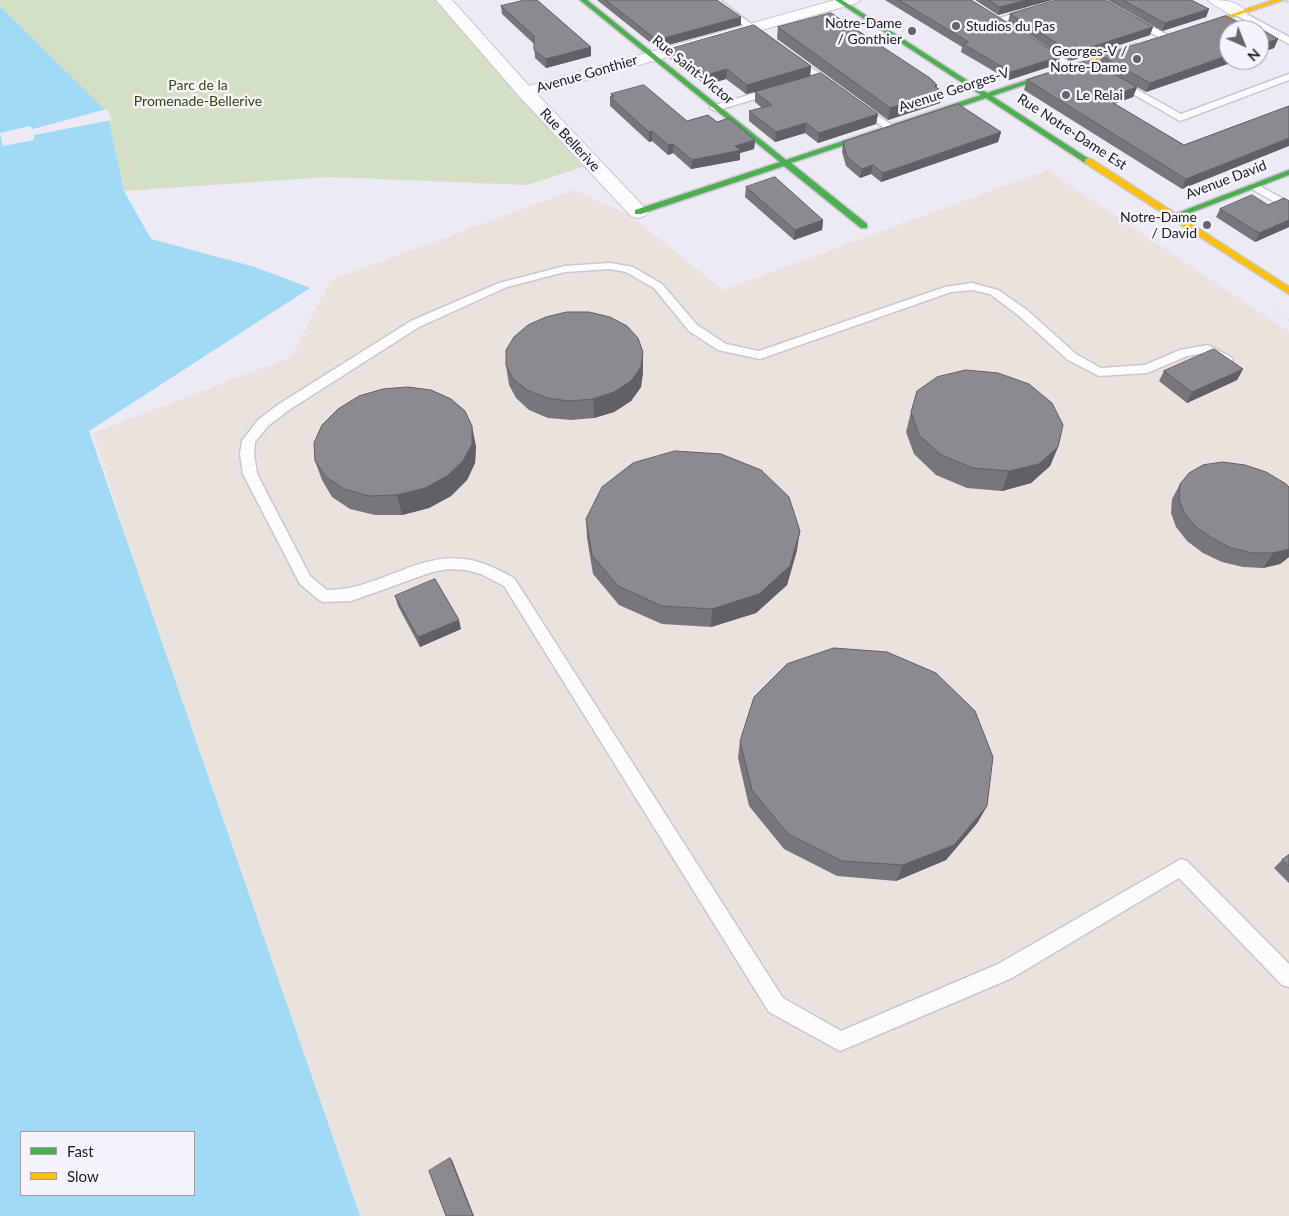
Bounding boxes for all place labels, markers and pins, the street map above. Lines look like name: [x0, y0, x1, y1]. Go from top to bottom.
place label: Notre-Dame / Gonthier: [825, 15, 902, 48]
place label: Studios du Pas: [966, 18, 1055, 34]
marker: Studios du Pas: [950, 20, 962, 32]
marker: Notre-Dame / Gonthier: [906, 25, 918, 37]
place label: Georges-V / Notre-Dame: [1050, 43, 1127, 75]
marker: Georges-V / Notre-Dame: [1131, 53, 1143, 65]
place label: Le Relai: [1076, 87, 1123, 103]
marker: Le Relai: [1060, 89, 1072, 101]
place label: Notre-Dame / David: [1120, 209, 1197, 242]
marker: Notre-Dame / David: [1201, 219, 1213, 231]

